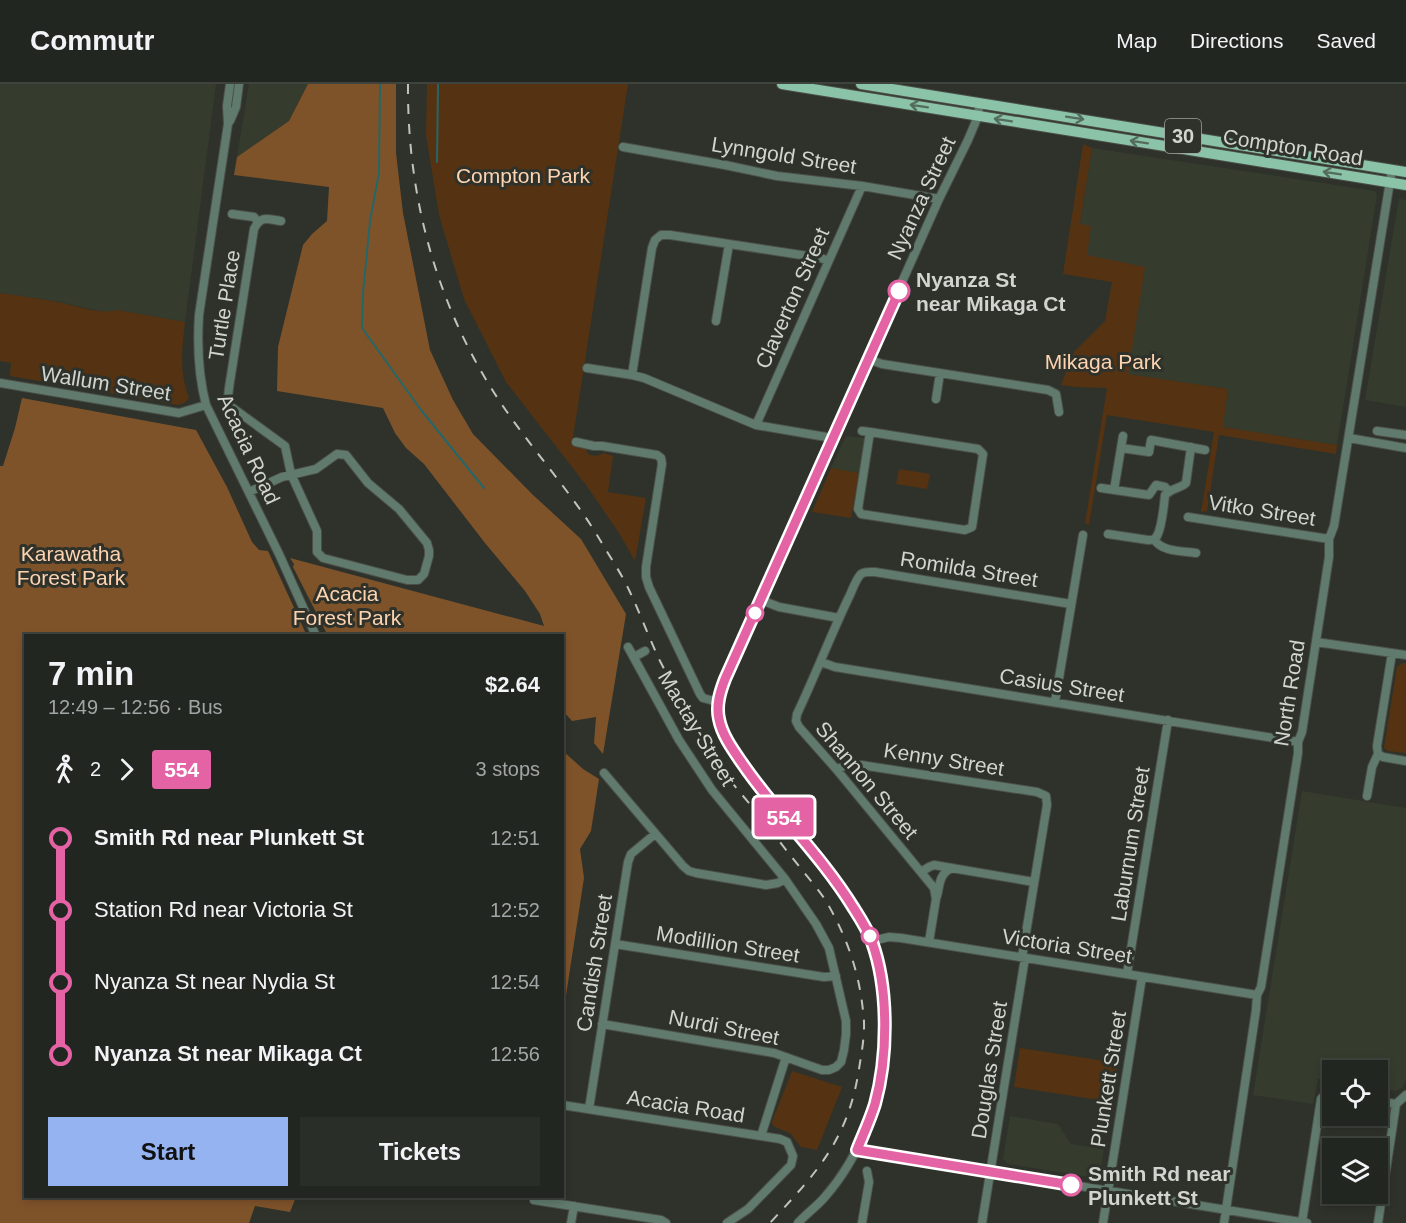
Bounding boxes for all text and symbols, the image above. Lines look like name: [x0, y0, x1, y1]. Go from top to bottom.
text: Commutr: [30, 25, 154, 56]
text: Map: [1116, 29, 1157, 52]
text: Directions: [1190, 29, 1283, 52]
text: Saved: [1316, 29, 1376, 52]
one-way arrow: [910, 101, 930, 112]
one-way arrow: [1064, 113, 1084, 124]
one-way arrow: [994, 114, 1014, 125]
road number: 30: [1165, 119, 1201, 153]
street label: Compton Road: [1221, 125, 1365, 169]
street label: Lynngold Street: [710, 132, 858, 178]
street label: Nyanza Street: [882, 133, 960, 263]
one-way arrow: [1130, 136, 1150, 147]
park label: Compton Park: [456, 164, 591, 187]
one-way arrow: [1322, 167, 1342, 178]
street label: Claverton Street: [751, 224, 833, 372]
street label: Turtle Place: [204, 248, 244, 362]
place label: Nyanza St near Mikaga Ct: [916, 268, 1065, 315]
marker: Nyanza St near Mikaga Ct: [888, 280, 910, 302]
park label: Mikaga Park: [1045, 350, 1162, 373]
street label: Wallum Street: [39, 361, 173, 405]
street label: Acacia Road: [213, 390, 285, 508]
street label: Vitko Street: [1207, 490, 1317, 530]
park label: Karawatha Forest Park: [17, 542, 126, 589]
street label: Romilda Street: [899, 547, 1040, 591]
park label: Acacia Forest Park: [293, 582, 402, 629]
unlabelled marker: [746, 604, 764, 622]
street label: North Road: [1269, 638, 1309, 748]
text: 7 min: [48, 655, 134, 692]
street label: Casius Street: [998, 664, 1126, 706]
street label: Mactay Street: [654, 667, 740, 790]
text: $2.64: [485, 672, 540, 697]
text: 12:49 – 12:56 · Bus: [48, 696, 223, 718]
street label: Shannon Street: [811, 717, 923, 843]
street label: Kenny Street: [882, 738, 1006, 780]
icon: walk: [48, 753, 81, 786]
icon: forward: [110, 753, 143, 786]
text: 2: [90, 758, 101, 780]
text: 554: [164, 758, 199, 781]
text: 3 stops: [476, 758, 540, 780]
street label: Laburnum Street: [1106, 765, 1154, 923]
line badge: 554: [750, 798, 818, 836]
text: 554: [766, 806, 802, 829]
text: Smith Rd near Plunkett St: [94, 825, 364, 850]
text: 12:51: [490, 827, 540, 849]
street label: Candish Street: [572, 892, 616, 1033]
text: Station Rd near Victoria St: [94, 897, 353, 922]
text: 12:52: [490, 899, 540, 921]
street label: Modillion Street: [655, 921, 801, 967]
street label: Victoria Street: [1000, 924, 1134, 968]
unlabelled marker: [861, 927, 879, 945]
text: Nyanza St near Nydia St: [94, 969, 335, 994]
text: 12:54: [490, 971, 540, 993]
street label: Douglas Street: [967, 999, 1011, 1140]
street label: Nurdi Street: [667, 1005, 781, 1049]
street label: Plunkett Street: [1086, 1009, 1130, 1149]
text: Nyanza St near Mikaga Ct: [94, 1041, 362, 1066]
text: 12:56: [490, 1043, 540, 1065]
map controls: [1322, 1060, 1388, 1204]
button: locate: [1322, 1060, 1388, 1126]
street label: Acacia Road: [625, 1085, 747, 1127]
button: Start: [48, 1117, 288, 1186]
button: Tickets: [300, 1117, 540, 1186]
button: layers: [1322, 1138, 1388, 1204]
place label: Smith Rd near Plunkett St: [1088, 1162, 1230, 1209]
marker: Smith Rd near Plunkett St: [1060, 1174, 1082, 1196]

